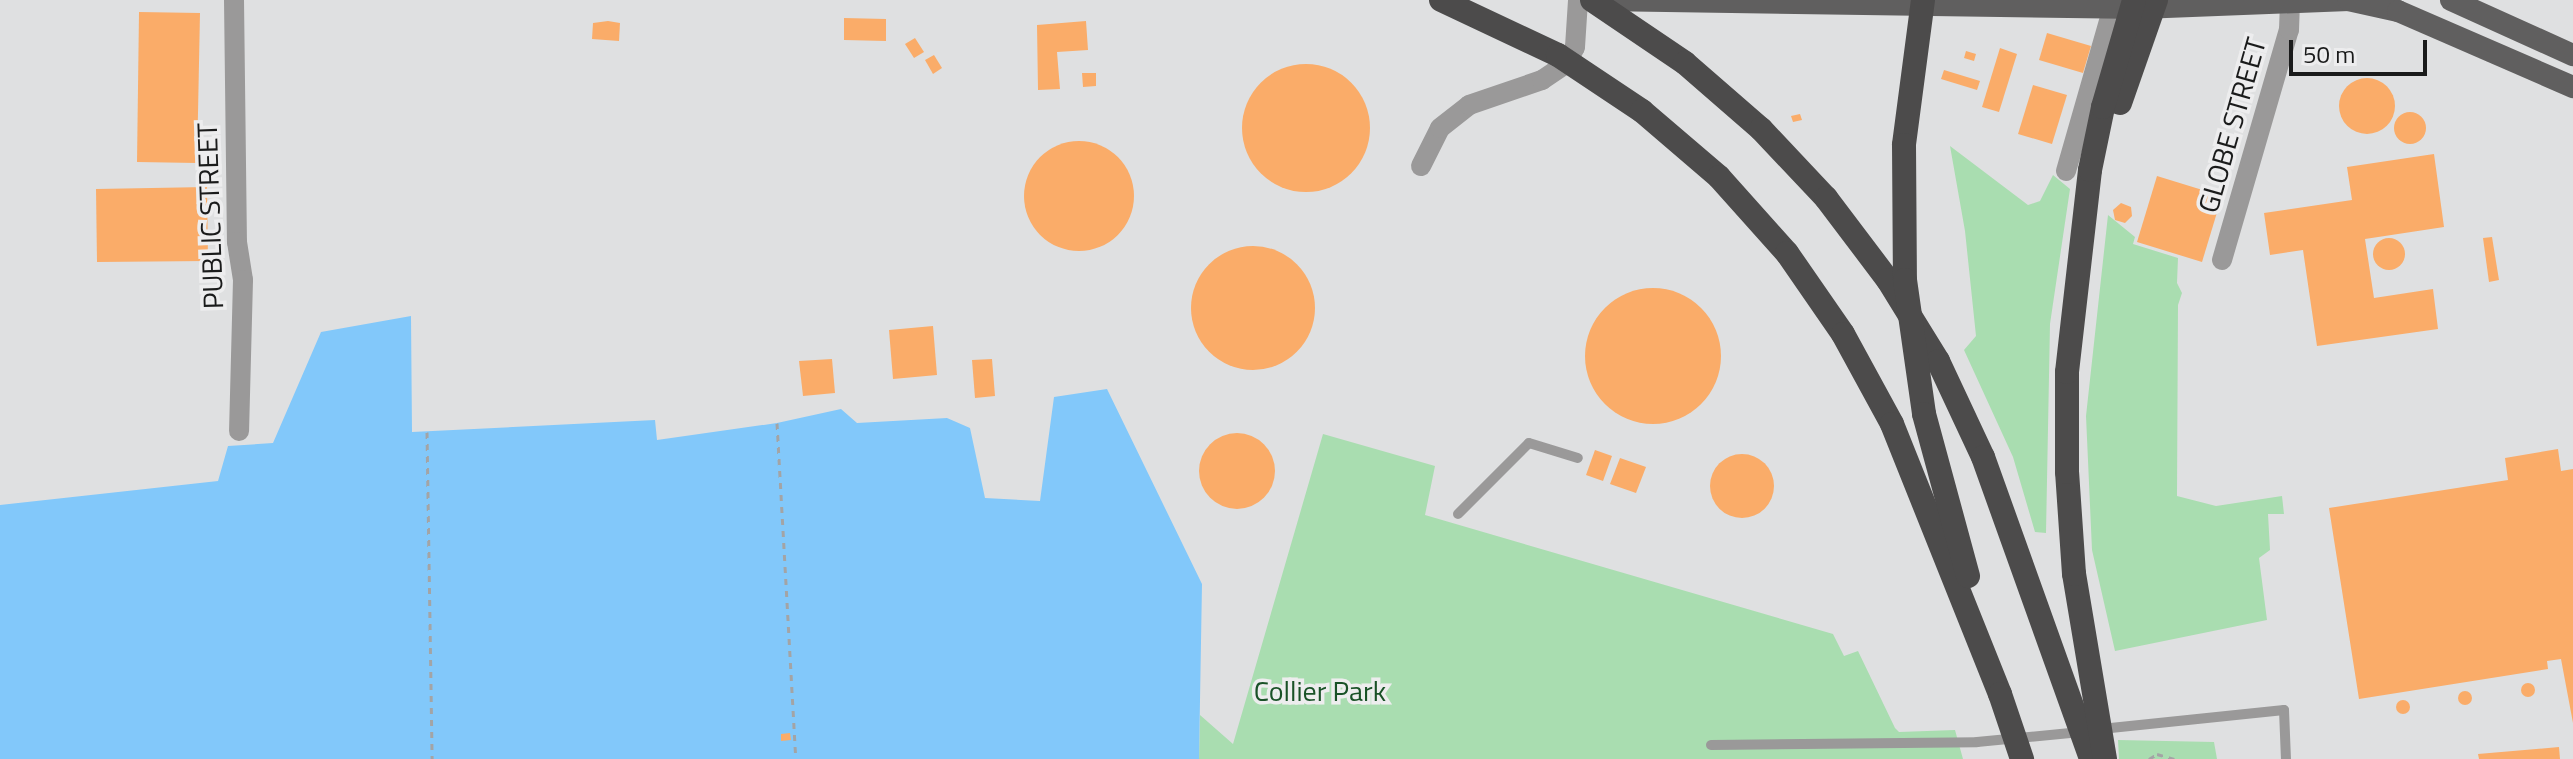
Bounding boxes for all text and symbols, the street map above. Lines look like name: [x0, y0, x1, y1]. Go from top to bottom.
scale bar: [2293, 24, 2431, 74]
street label: GLOBE STREET: [2191, 34, 2273, 216]
text: 50 m: [2303, 36, 2355, 72]
street label: PUBLIC STREET: [190, 122, 230, 310]
park label: Collier Park: [1254, 674, 1386, 708]

